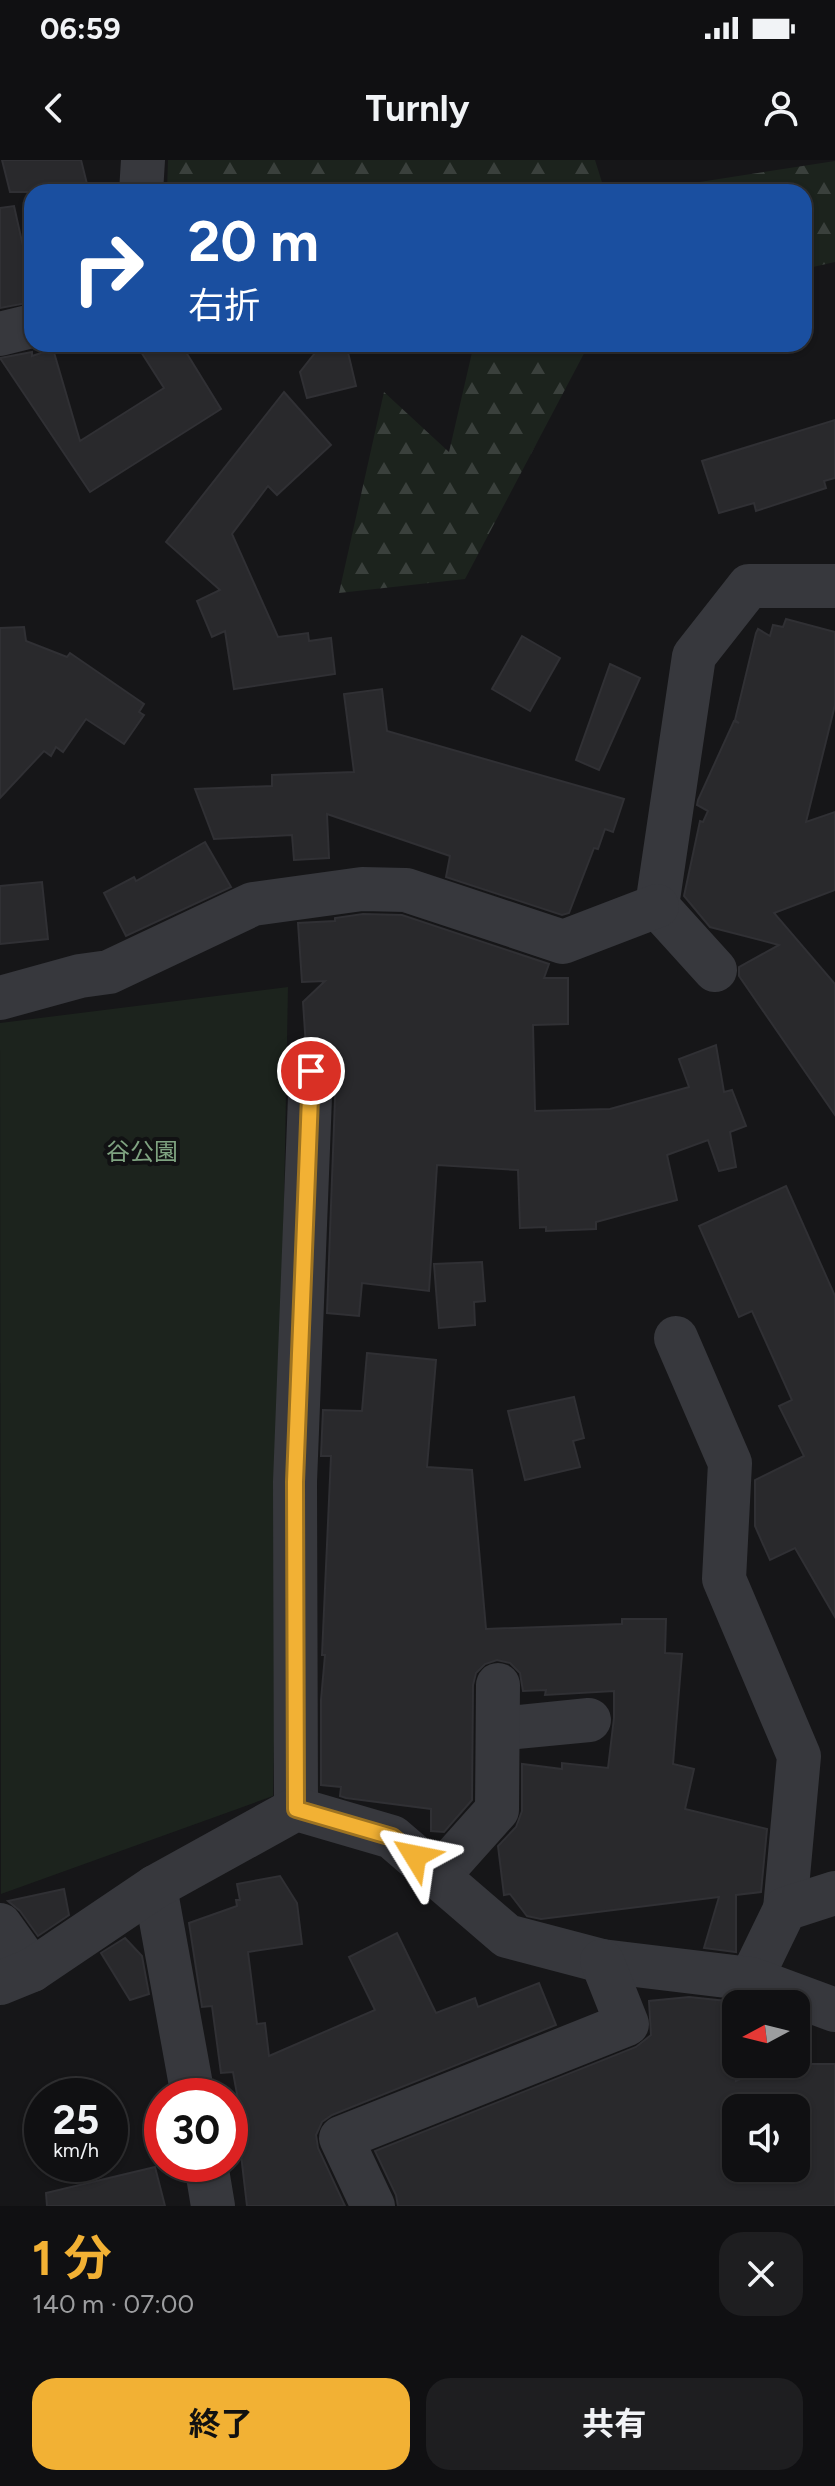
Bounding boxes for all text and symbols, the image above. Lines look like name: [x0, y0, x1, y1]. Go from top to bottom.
text: 06:59: [40, 10, 121, 47]
icon: back: [32, 86, 76, 130]
icon: person: [759, 86, 803, 130]
text: Turnly: [366, 87, 469, 130]
text: 20 m: [188, 208, 319, 275]
icon: right: [56, 216, 160, 320]
text: 右折: [188, 284, 260, 327]
pin: [277, 1037, 345, 1105]
icon: arrive: [289, 1049, 333, 1093]
park label: 谷公園: [106, 1137, 178, 1166]
position arrow: [373, 1814, 457, 1898]
north arrow: [722, 1990, 810, 2078]
map controls: [722, 1990, 810, 2182]
speed limit sign: 30: [144, 2078, 248, 2182]
button: sound: [722, 2094, 810, 2182]
text: 25: [53, 2096, 99, 2144]
text: km/h: [53, 2138, 99, 2162]
text: 1 分: [32, 2229, 112, 2287]
button: close: [719, 2232, 803, 2316]
text: 140 m · 07:00: [32, 2288, 194, 2320]
button: 終了: [32, 2378, 410, 2470]
button: 共有: [426, 2378, 803, 2470]

